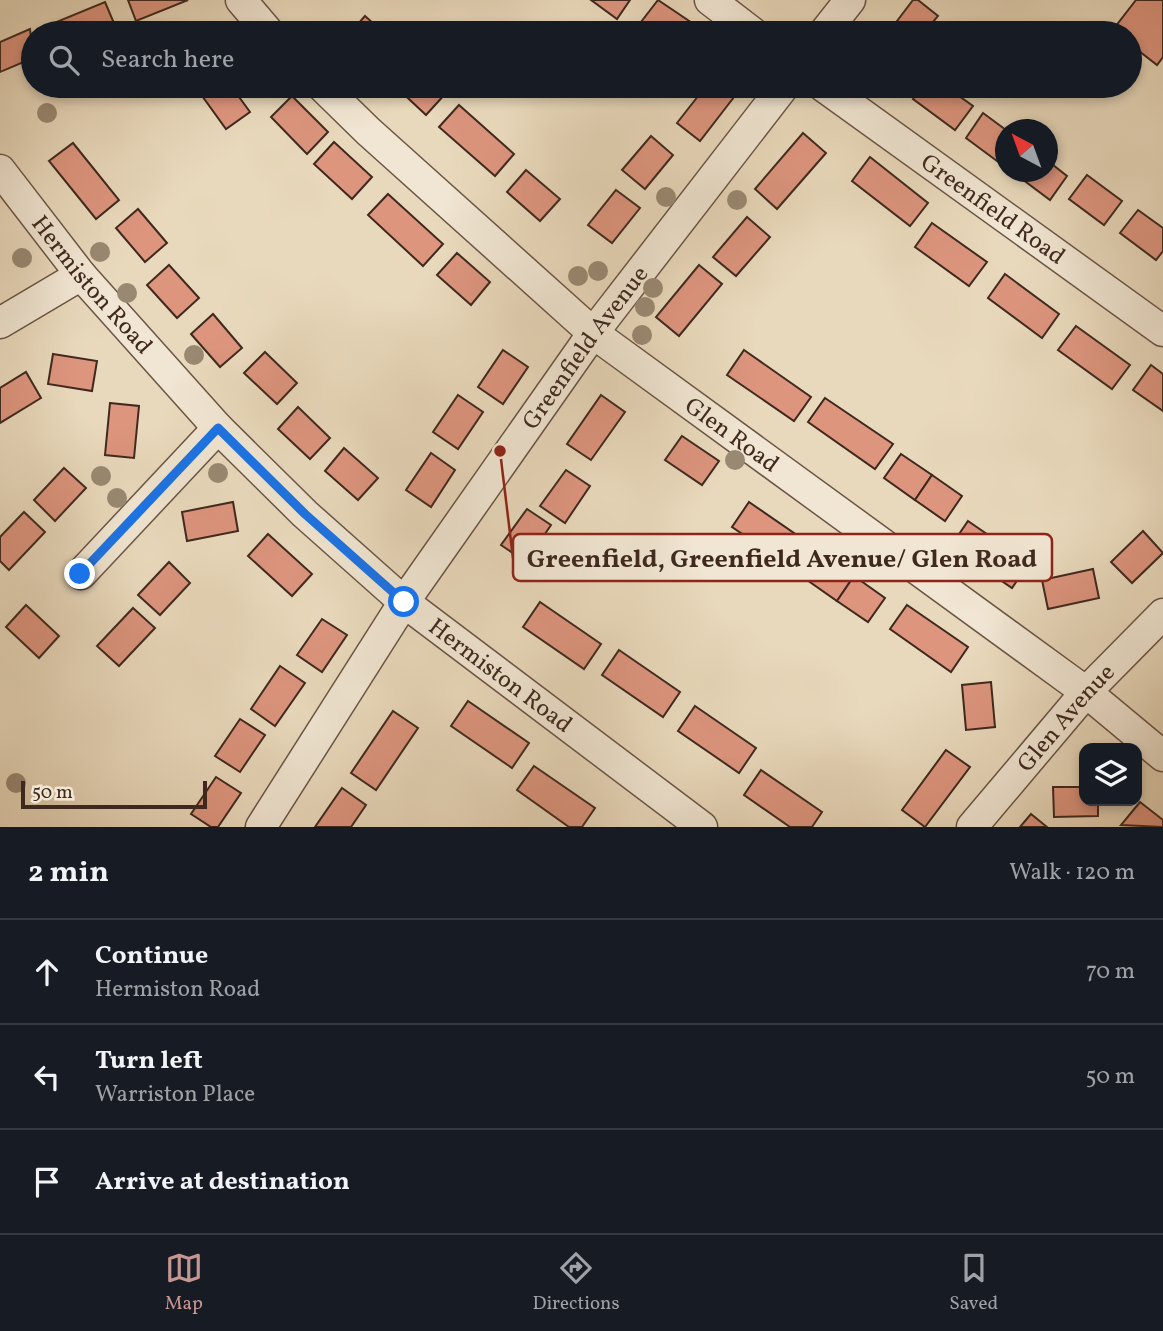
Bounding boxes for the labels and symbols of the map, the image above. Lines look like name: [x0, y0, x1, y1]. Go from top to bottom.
north arrow: [995, 119, 1058, 182]
street label: Greenfield Road: [913, 147, 1071, 274]
street label: Hermiston Road: [22, 209, 159, 363]
street label: Greenfield Avenue: [515, 260, 658, 437]
street label: Glen Road: [677, 390, 785, 482]
callout: Greenfield, Greenfield Avenue/ Glen Road: [513, 534, 1052, 581]
text: Greenfield, Greenfield Avenue/ Glen Road: [527, 542, 1037, 578]
route end: [64, 558, 95, 589]
route start: [388, 586, 419, 617]
street label: Hermiston Road: [420, 611, 579, 742]
street label: Glen Avenue: [1010, 657, 1124, 780]
scale bar: [21, 778, 206, 810]

